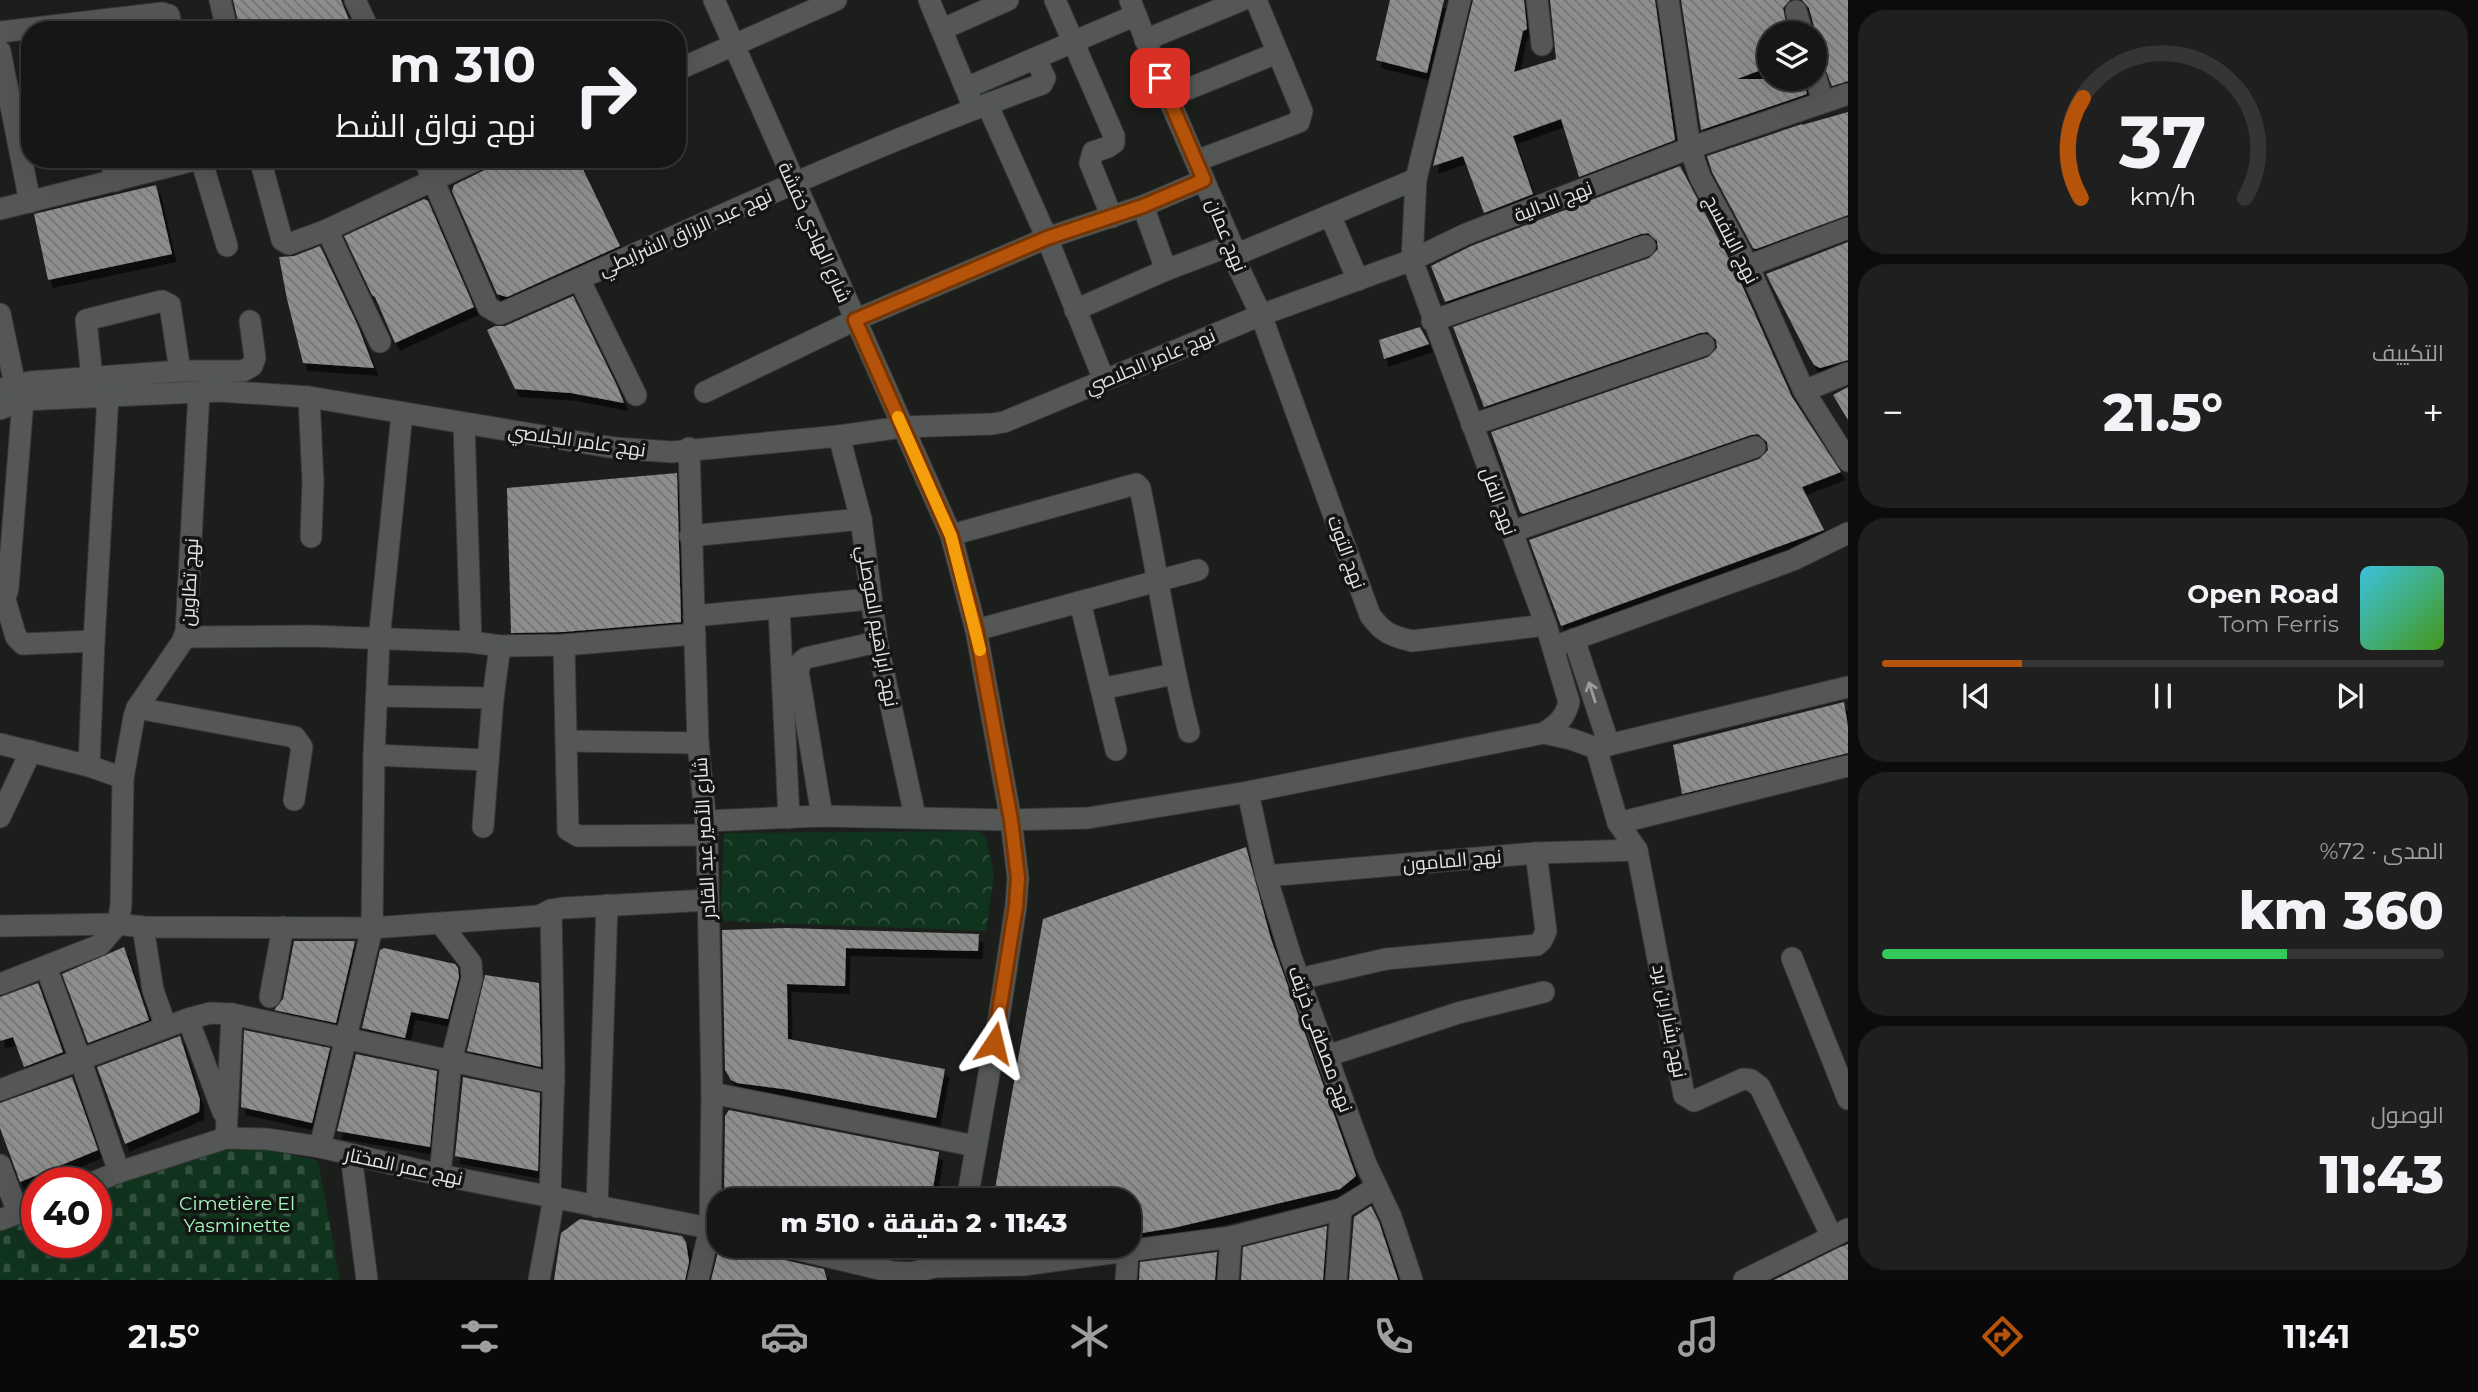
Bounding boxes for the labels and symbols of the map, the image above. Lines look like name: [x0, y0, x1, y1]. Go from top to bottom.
pin: [1130, 48, 1190, 108]
street label: شارع الهادي خفشة: [770, 158, 856, 307]
street label: نهج الدالية: [1511, 176, 1596, 229]
street label: نهج عبد الرزاق الشرايطي: [595, 184, 777, 284]
street label: نهج البنفسج: [1698, 191, 1764, 288]
street label: نهج عمان: [1200, 195, 1252, 276]
street label: نهج عامر الجلاصي: [1082, 324, 1220, 402]
street label: نهج عامر الجلاصي: [506, 419, 647, 465]
street label: نهج الفل: [1474, 464, 1521, 539]
street label: نهج التوت: [1321, 512, 1370, 593]
street label: نهج تطاوين: [176, 537, 205, 627]
street label: نهج ابراهيم الموصلي: [849, 544, 903, 709]
one-way arrow: [1584, 681, 1597, 703]
street label: شارع الأمير عبد القادر: [689, 756, 722, 920]
street label: نهج المامون: [1402, 845, 1503, 878]
street label: نهج مصطفى خريّف: [1282, 963, 1358, 1116]
street label: نهج بشار بن برد: [1645, 963, 1692, 1080]
position arrow: [957, 1006, 1031, 1080]
street label: نهج عمر المختار: [341, 1143, 465, 1192]
speed limit sign: 40: [21, 1167, 112, 1258]
park label: Cimetière El Yasminette: [179, 1192, 295, 1237]

